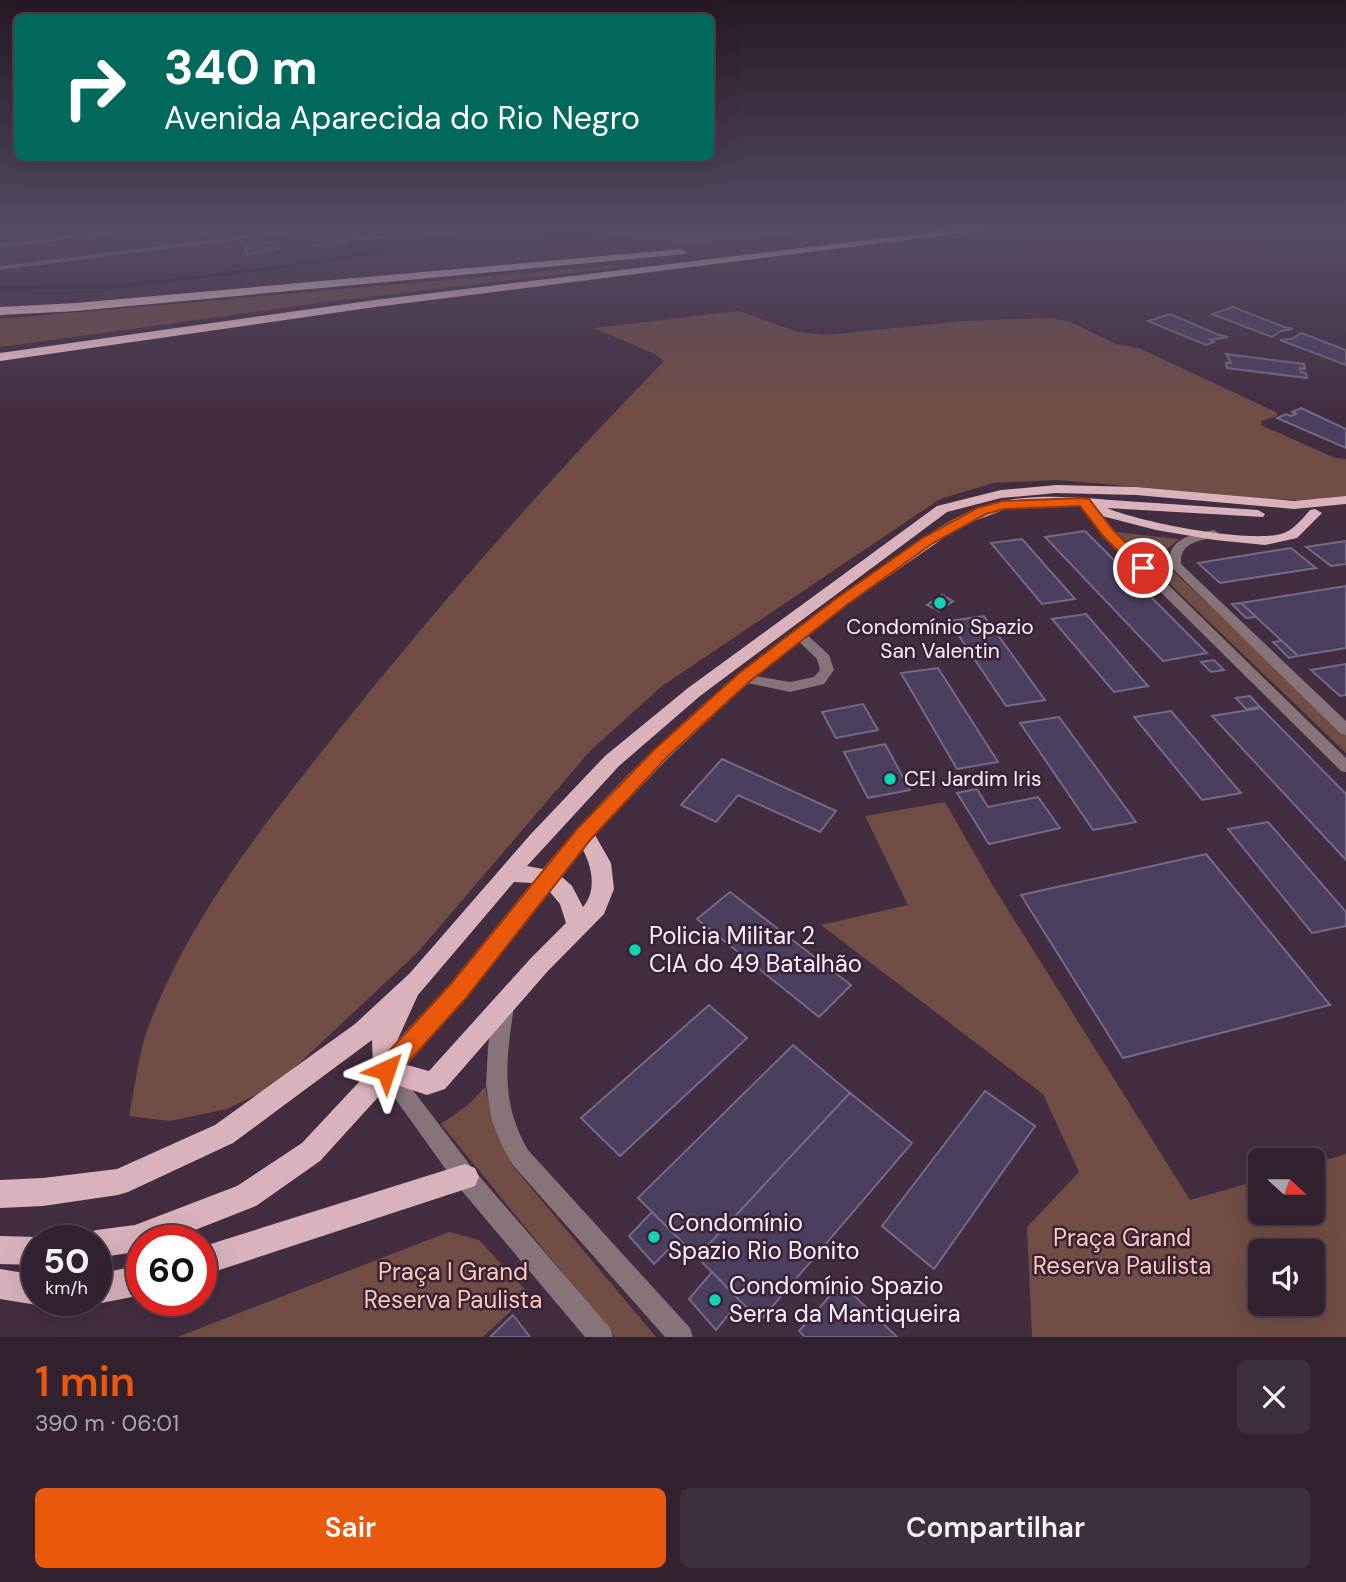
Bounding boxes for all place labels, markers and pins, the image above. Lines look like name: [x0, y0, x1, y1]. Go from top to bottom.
pin: [1113, 538, 1173, 598]
marker: Condomínio Spazio San Valentin: [932, 595, 948, 611]
place label: Condomínio Spazio San Valentin: [846, 613, 1034, 665]
place label: CEI Jardim Iris: [904, 765, 1042, 793]
marker: CEI Jardim Iris: [882, 771, 898, 787]
place label: Policia Militar 2 CIA do 49 Batalhão: [649, 920, 862, 979]
marker: Policia Militar 2 CIA do 49 Batalhão: [627, 942, 643, 958]
place label: Condomínio Spazio Rio Bonito: [668, 1207, 860, 1266]
marker: Condomínio Spazio Rio Bonito: [646, 1229, 662, 1245]
place label: Condomínio Spazio Serra da Mantiqueira: [729, 1270, 961, 1329]
marker: Condomínio Spazio Serra da Mantiqueira: [707, 1292, 723, 1308]

